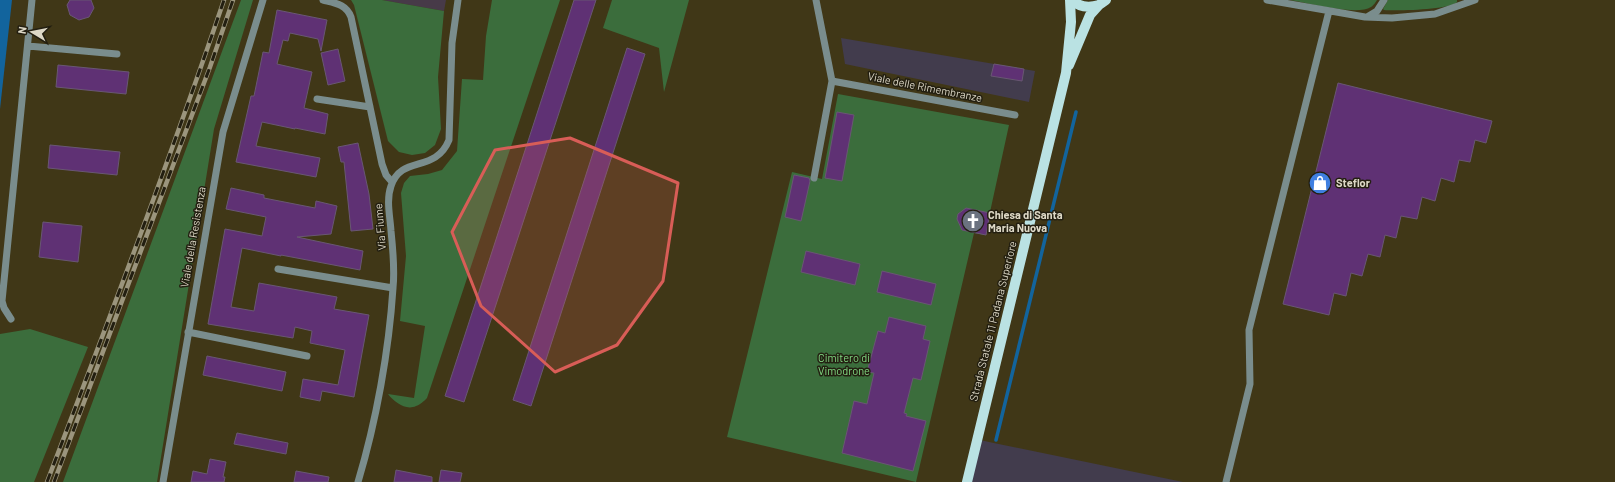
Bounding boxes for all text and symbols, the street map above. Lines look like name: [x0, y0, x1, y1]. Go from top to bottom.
north arrow: [12, 12, 52, 52]
text: N: [15, 25, 29, 35]
street label: Viale delle Rimembranze: [867, 69, 984, 104]
shop icon: Steflor: [1307, 170, 1333, 196]
place label: Steflor: [1336, 176, 1371, 189]
street label: Viale della Resistenza: [177, 185, 208, 288]
street label: Via Fiume: [371, 203, 388, 251]
church icon: Chiesa di Santa Maria Nuova: [960, 208, 986, 234]
place label: Chiesa di Santa Maria Nuova: [988, 208, 1063, 234]
street label: Strada Statale 11 Padana Superiore: [966, 239, 1019, 402]
park label: Cimitero di Vimodrone: [818, 351, 870, 377]

